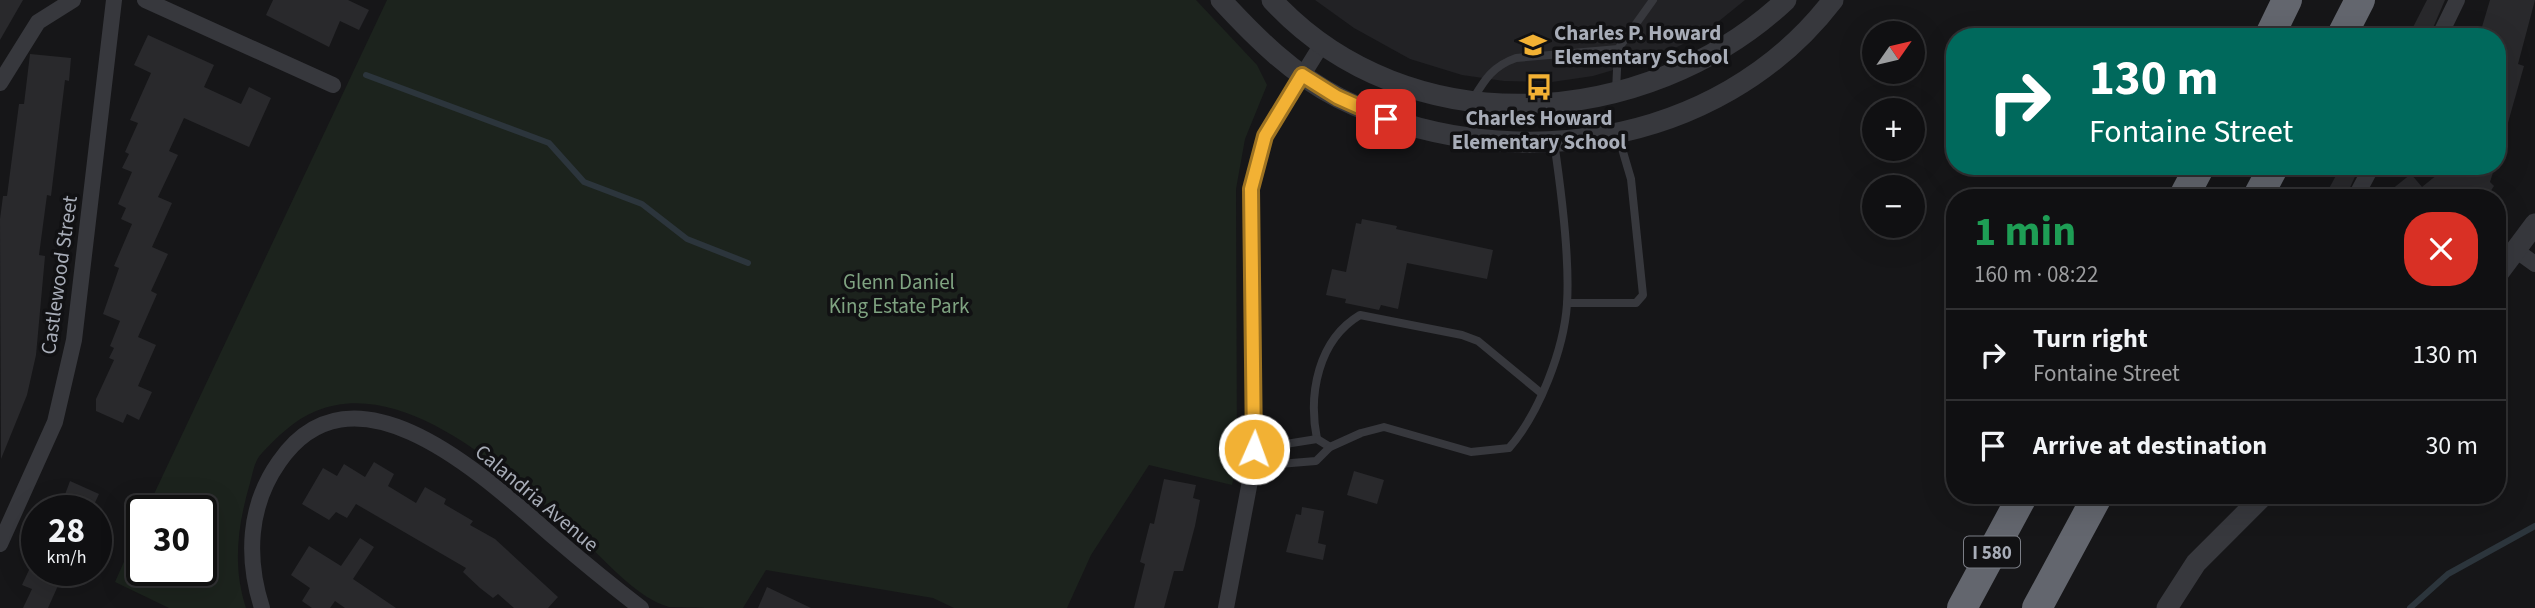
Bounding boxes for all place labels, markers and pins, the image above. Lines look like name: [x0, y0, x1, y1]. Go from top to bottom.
place label: Charles P. Howard Elementary School: [1554, 18, 1728, 72]
school or university icon: Charles P. Howard Elementary School: [1518, 30, 1548, 60]
bus stop icon: Charles Howard Elementary School: [1524, 72, 1554, 102]
pin: [1356, 89, 1416, 149]
place label: Charles Howard Elementary School: [1452, 103, 1626, 157]

